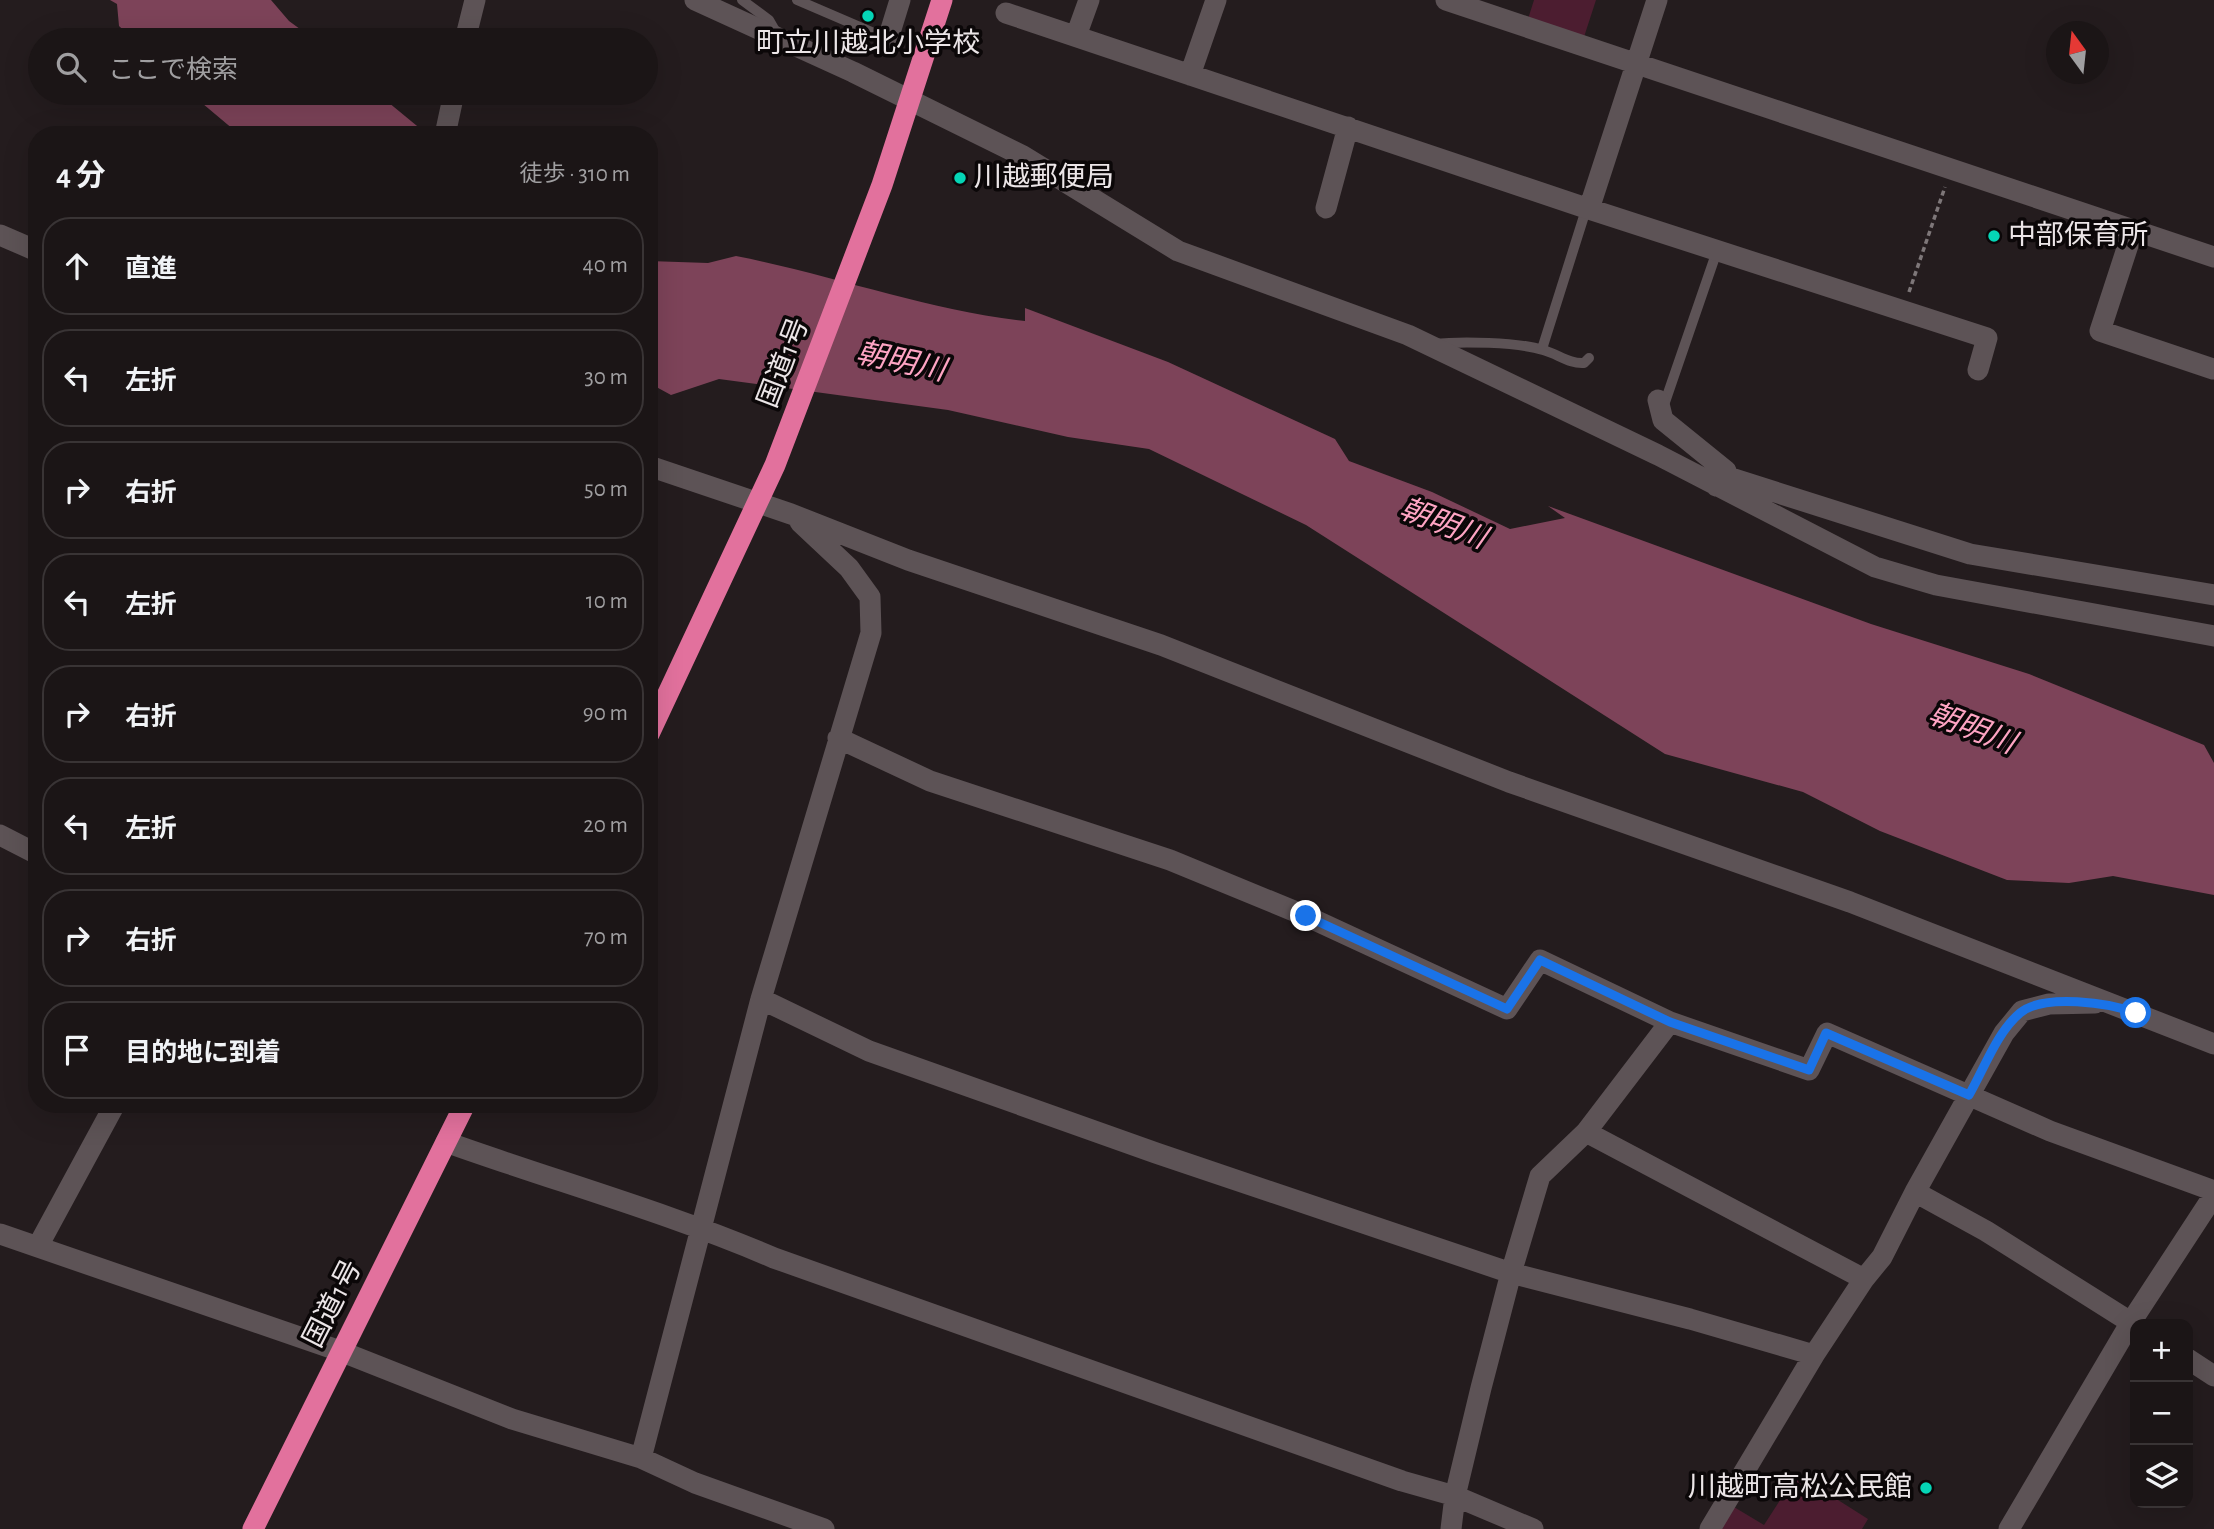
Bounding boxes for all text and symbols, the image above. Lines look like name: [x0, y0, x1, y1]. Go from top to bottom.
marker: 町立川越北小学校: [860, 8, 876, 24]
north arrow: [2046, 21, 2109, 84]
search box: [28, 28, 658, 105]
place label: 町立川越北小学校: [756, 28, 980, 58]
icon: search: [52, 48, 90, 86]
text: ここで検索: [108, 57, 238, 83]
text: 4 分: [56, 161, 106, 191]
place label: 川越郵便局: [974, 162, 1114, 192]
text: 徒歩 · 310 m: [519, 163, 630, 186]
marker: 川越郵便局: [952, 170, 968, 186]
place label: 中部保育所: [2008, 220, 2148, 250]
marker: 中部保育所: [1986, 228, 2002, 244]
icon: ahead: [58, 247, 96, 285]
text: 40 m: [583, 254, 628, 277]
text: 直進: [125, 256, 177, 282]
street label: 国道1号: [752, 314, 814, 412]
water label: 朝明川: [854, 336, 951, 387]
icon: left: [58, 359, 96, 397]
text: 30 m: [584, 366, 628, 389]
text: 左折: [125, 368, 177, 394]
icon: right: [58, 471, 96, 509]
text: 50 m: [584, 478, 628, 501]
text: 右折: [125, 480, 177, 506]
water label: 朝明川: [1396, 492, 1494, 555]
icon: left: [58, 583, 96, 621]
text: 10 m: [586, 590, 628, 613]
text: 左折: [125, 592, 177, 618]
icon: right: [58, 695, 96, 733]
water label: 朝明川: [1925, 697, 2023, 760]
text: 90 m: [583, 702, 628, 725]
text: 右折: [125, 704, 177, 730]
icon: left: [58, 807, 96, 845]
text: 20 m: [583, 814, 628, 837]
text: 左折: [125, 816, 177, 842]
route end: [1290, 900, 1321, 931]
icon: right: [58, 919, 96, 957]
text: 70 m: [584, 926, 628, 949]
text: 右折: [125, 928, 177, 954]
route start: [2120, 997, 2151, 1028]
icon: arrive: [58, 1031, 96, 1069]
text: 目的地に到着: [125, 1040, 281, 1066]
street label: 国道1号: [297, 1255, 367, 1352]
map controls: [2130, 1319, 2193, 1508]
button: +: [2130, 1319, 2193, 1382]
button: −: [2130, 1382, 2193, 1445]
button: layers: [2130, 1445, 2193, 1508]
place label: 川越町高松公民館: [1688, 1472, 1912, 1502]
marker: 川越町高松公民館: [1918, 1480, 1934, 1496]

